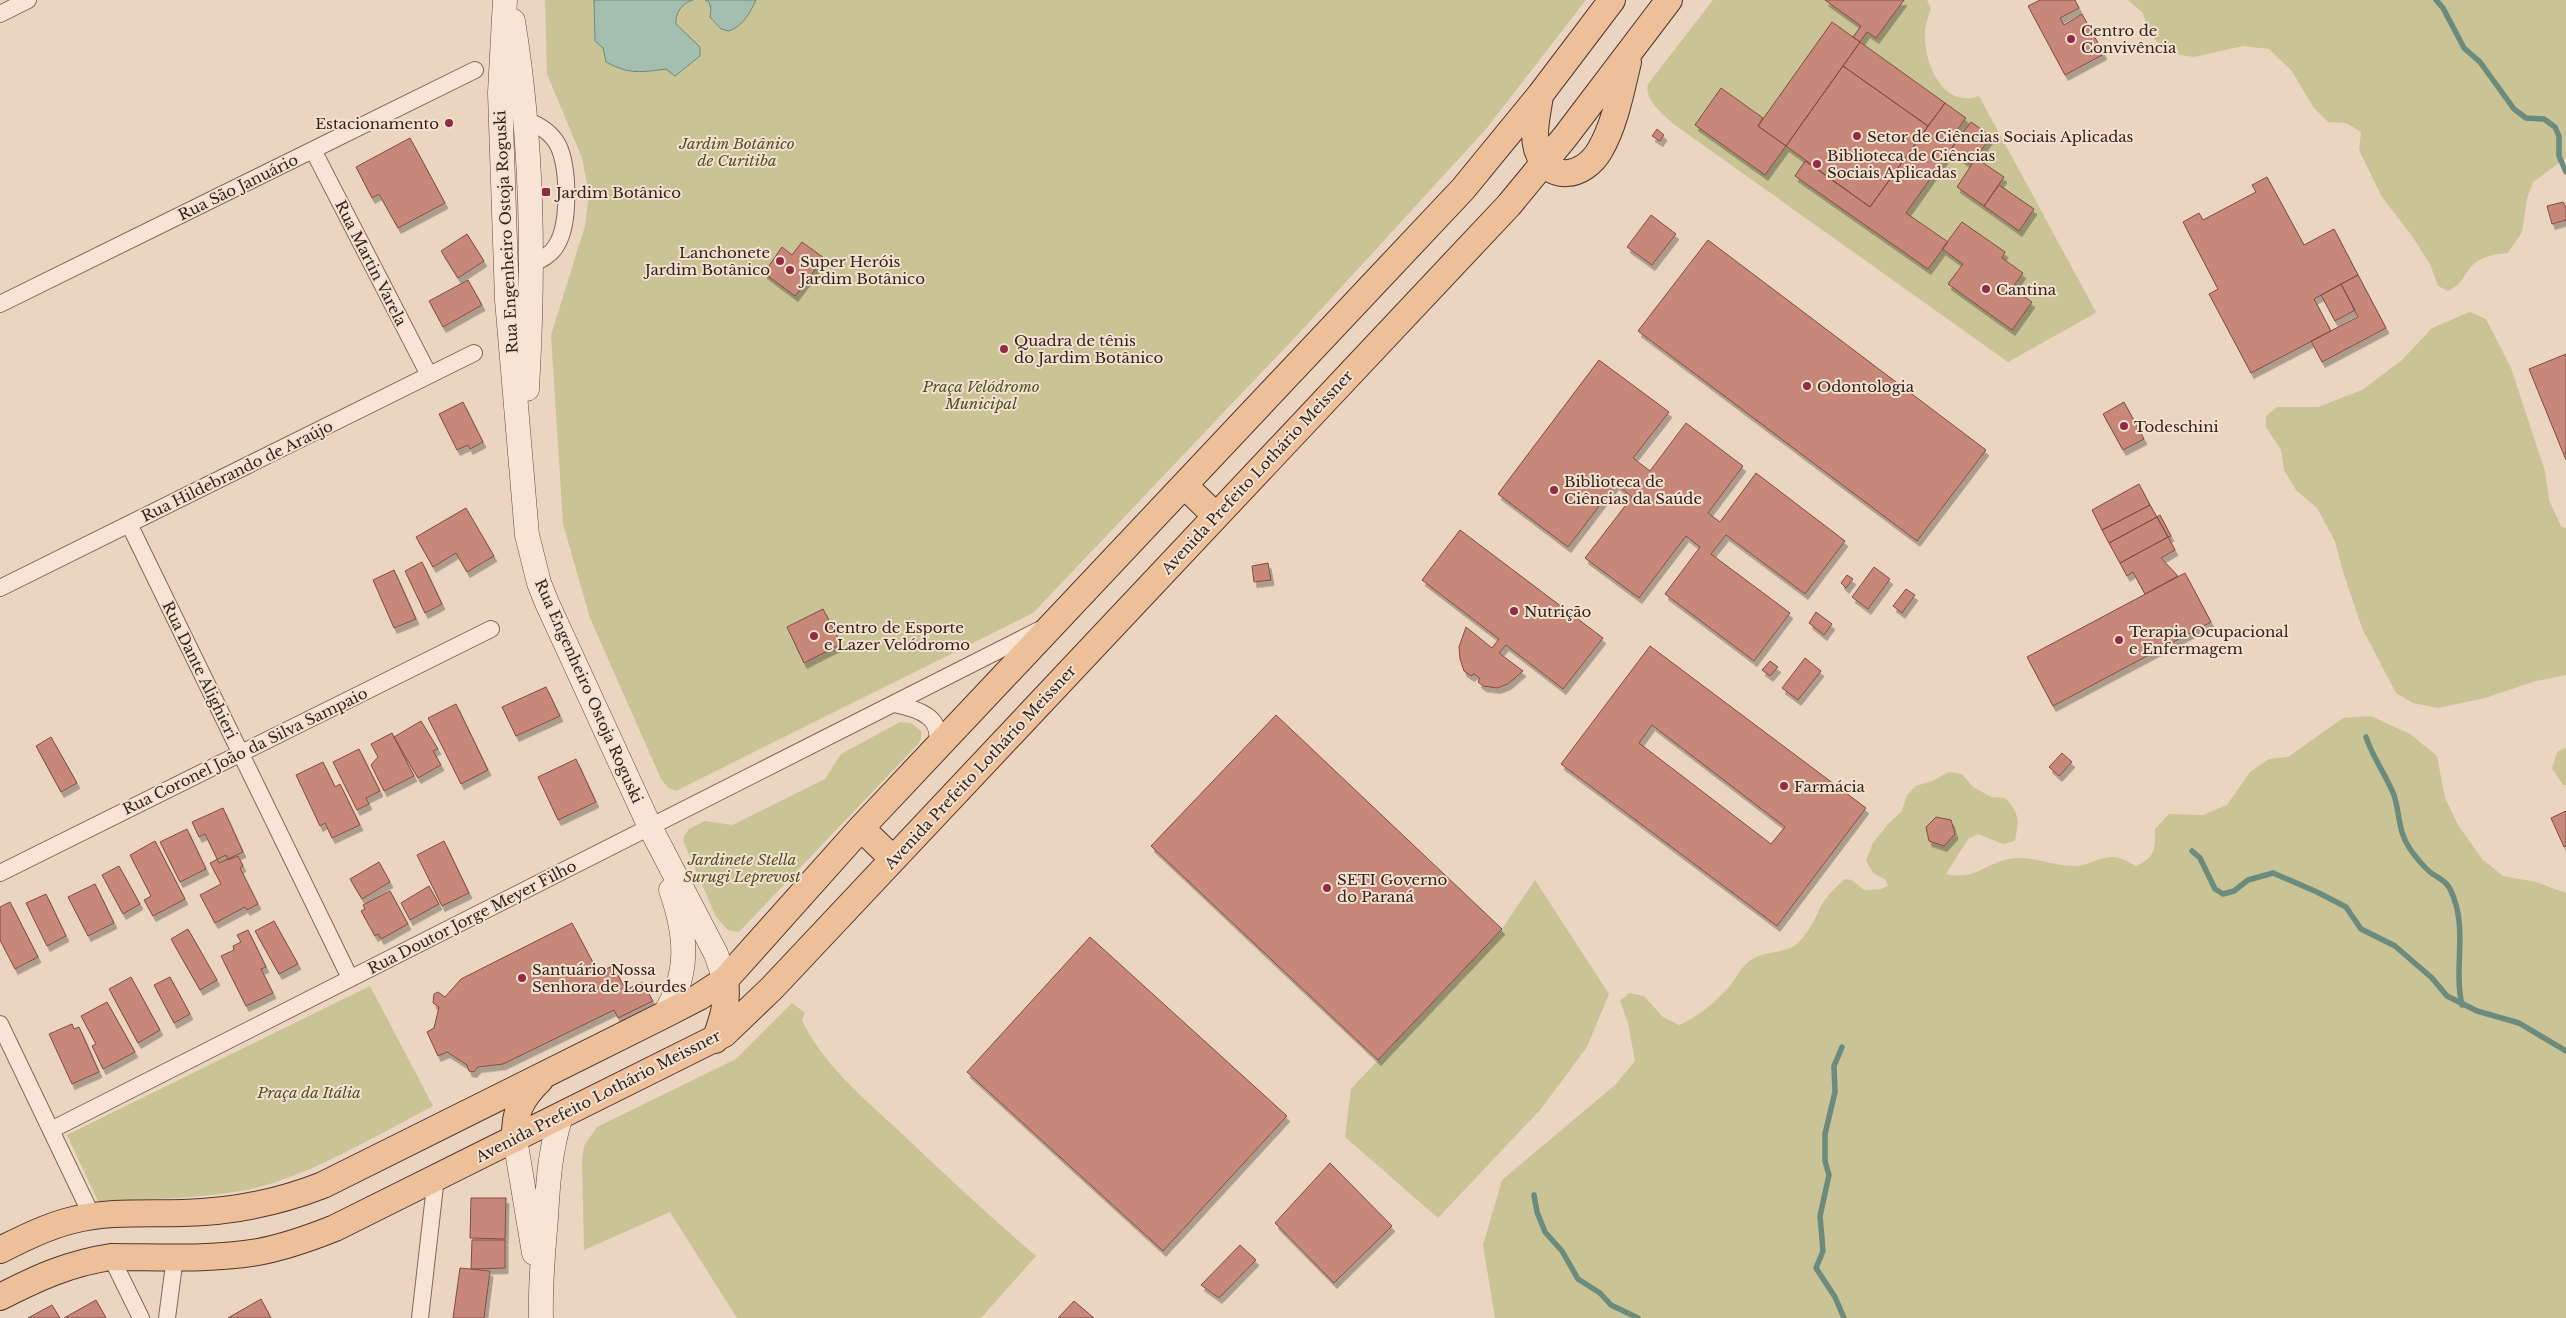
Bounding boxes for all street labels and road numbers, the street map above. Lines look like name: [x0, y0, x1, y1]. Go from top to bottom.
street label: Rua Engenheiro Ostoja Roguski: [490, 110, 522, 354]
street label: Rua São Januário: [175, 150, 301, 224]
street label: Rua Martin Varela: [331, 197, 411, 330]
street label: Avenida Prefeito Lothário Meissner: [1156, 365, 1357, 579]
street label: Rua Hildebrando de Araújo: [138, 416, 336, 526]
street label: Rua Engenheiro Ostoja Roguski: [531, 576, 647, 806]
street label: Rua Dante Alighieri: [158, 598, 242, 742]
street label: Avenida Prefeito Lothário Meissner: [879, 660, 1080, 874]
street label: Rua Coronel João da Silva Sampaio: [120, 683, 371, 819]
street label: Rua Doutor Jorge Meyer Filho: [364, 856, 580, 978]
street label: Avenida Prefeito Lothário Meissner: [471, 1025, 724, 1167]

